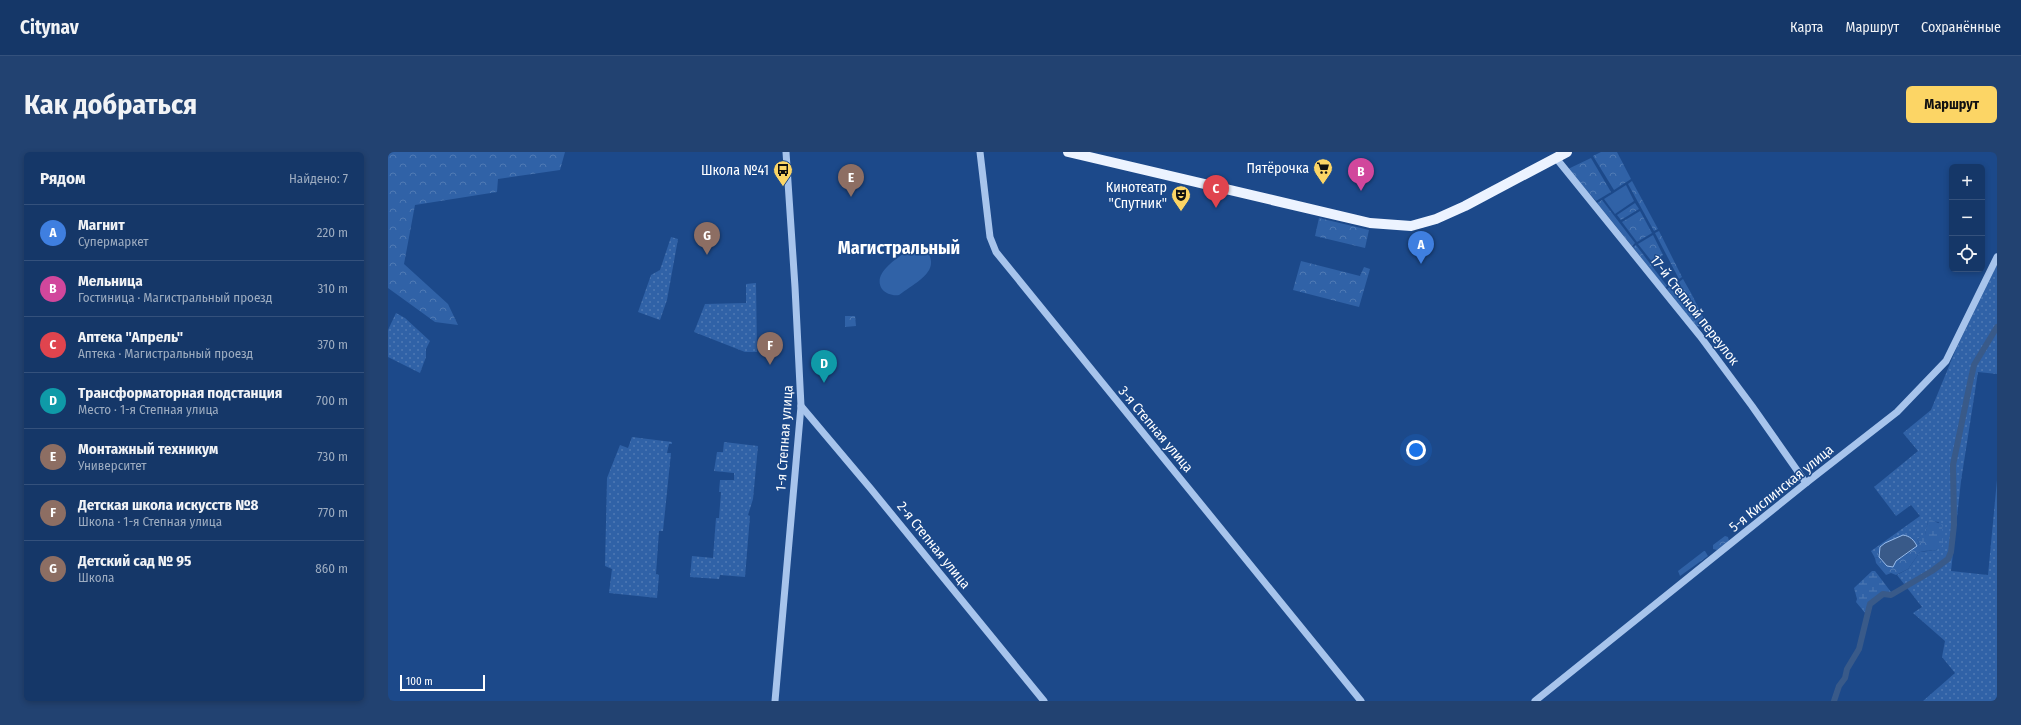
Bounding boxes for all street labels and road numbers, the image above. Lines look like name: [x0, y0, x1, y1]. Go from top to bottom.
street label: 17-й Степной переулок: [1646, 252, 1743, 369]
street label: 3-я Степная улица: [1115, 383, 1197, 476]
street label: 1-я Степная улица: [772, 384, 797, 492]
street label: 5-я Кислинская улица: [1726, 441, 1837, 536]
street label: 2-я Степная улица: [893, 498, 974, 592]

